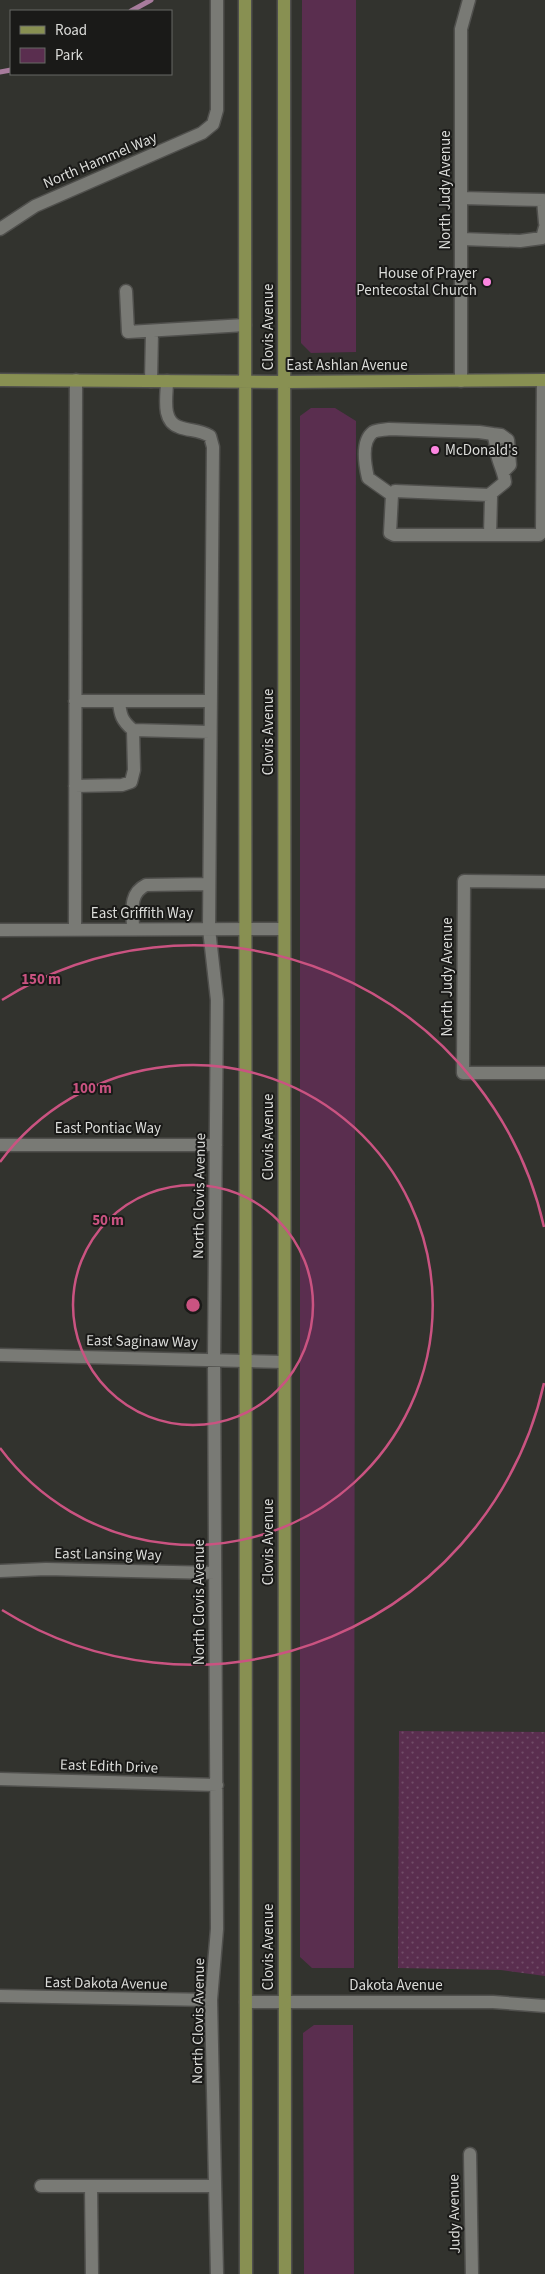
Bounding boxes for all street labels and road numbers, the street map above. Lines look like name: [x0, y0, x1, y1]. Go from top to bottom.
street label: North Hammel Way: [40, 127, 160, 194]
street label: North Judy Avenue: [435, 130, 456, 250]
street label: Clovis Avenue: [258, 284, 279, 370]
street label: East Ashlan Avenue: [286, 355, 408, 376]
street label: Clovis Avenue: [258, 689, 279, 775]
street label: East Griffith Way: [91, 903, 193, 924]
street label: North Judy Avenue: [437, 917, 458, 1037]
street label: Clovis Avenue: [258, 1094, 279, 1180]
street label: East Pontiac Way: [55, 1118, 161, 1139]
street label: North Clovis Avenue: [188, 1133, 211, 1259]
street label: East Saginaw Way: [86, 1330, 198, 1353]
street label: Clovis Avenue: [258, 1499, 279, 1585]
street label: North Clovis Avenue: [189, 1539, 210, 1665]
street label: East Lansing Way: [54, 1543, 162, 1566]
street label: East Edith Drive: [60, 1754, 158, 1779]
street label: Clovis Avenue: [258, 1904, 279, 1990]
street label: North Clovis Avenue: [187, 1958, 210, 2084]
street label: East Dakota Avenue: [44, 1972, 168, 1995]
street label: Dakota Avenue: [349, 1975, 443, 1996]
street label: Judy Avenue: [443, 2174, 466, 2254]

